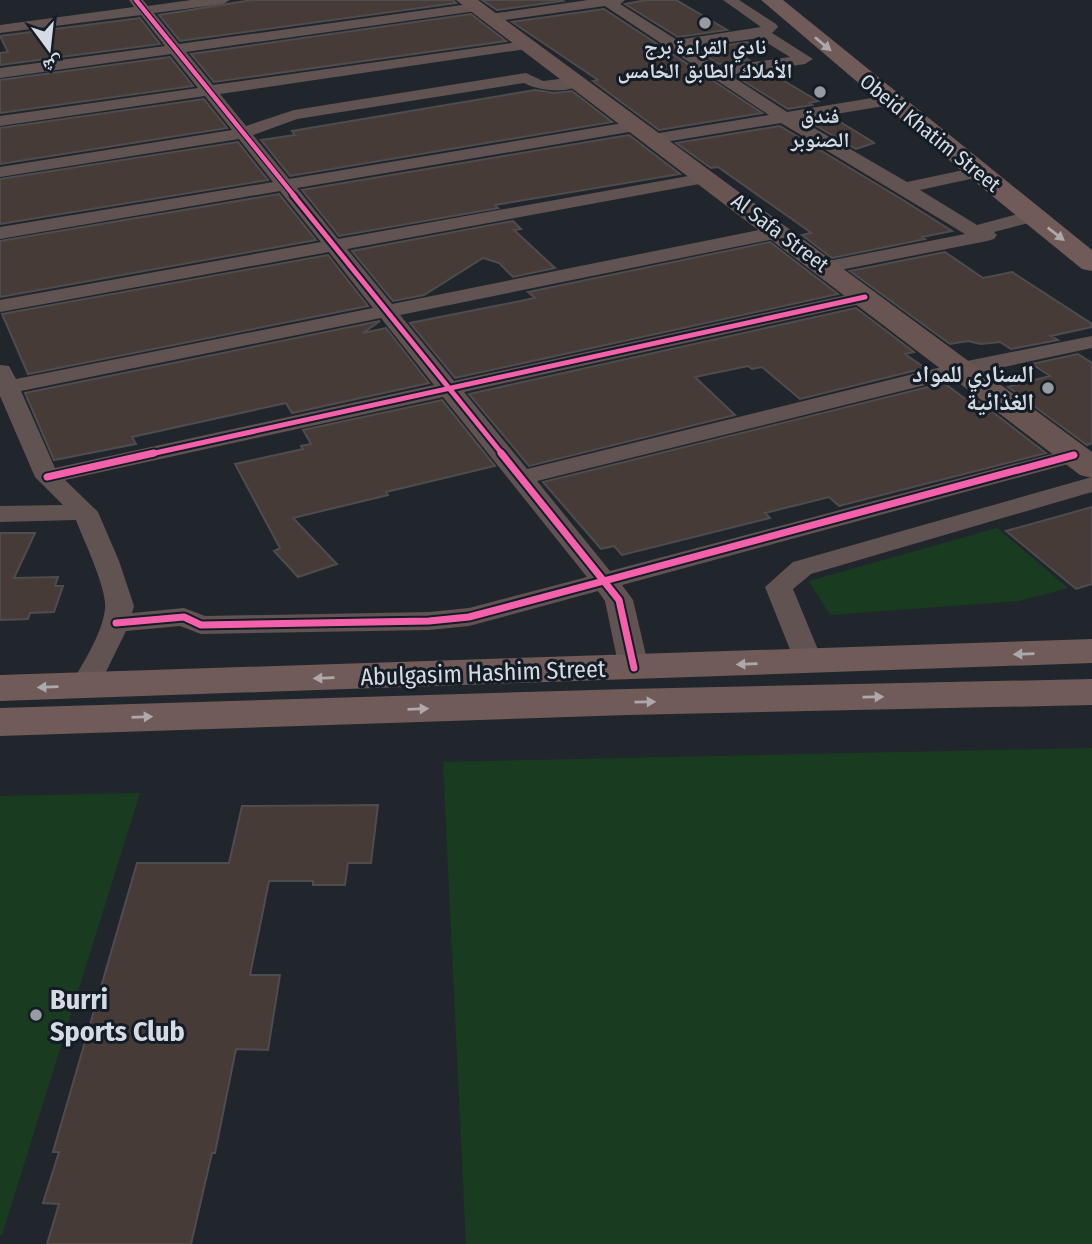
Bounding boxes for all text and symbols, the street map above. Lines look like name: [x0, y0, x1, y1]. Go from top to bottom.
north arrow: [14, 14, 84, 84]
marker: نادي القراءة برج الأملاك الطابق الخامس: [697, 15, 713, 31]
place label: نادي القراءة برج الأملاك الطابق الخامس: [618, 34, 792, 84]
one-way arrow: [814, 36, 831, 51]
text: ش: [41, 51, 66, 79]
street label: Obeid Khatim Street: [854, 68, 1006, 198]
marker: فندق الصنوبر: [812, 84, 828, 100]
place label: فندق الصنوبر: [790, 103, 849, 153]
street label: Al Safa Street: [726, 188, 834, 278]
one-way arrow: [1047, 227, 1065, 241]
place label: السناري للمواد الغذائية: [912, 360, 1034, 416]
marker: السناري للمواد الغذائية: [1040, 380, 1056, 396]
one-way arrow: [1013, 649, 1035, 660]
street label: Abulgasim Hashim Street: [360, 655, 606, 691]
one-way arrow: [736, 658, 758, 670]
one-way arrow: [313, 672, 335, 683]
one-way arrow: [37, 681, 59, 692]
one-way arrow: [862, 691, 884, 703]
one-way arrow: [635, 696, 657, 707]
one-way arrow: [407, 703, 429, 714]
one-way arrow: [131, 712, 153, 723]
place label: Burri Sports Club: [50, 983, 185, 1048]
marker: Burri Sports Club: [28, 1007, 44, 1023]

